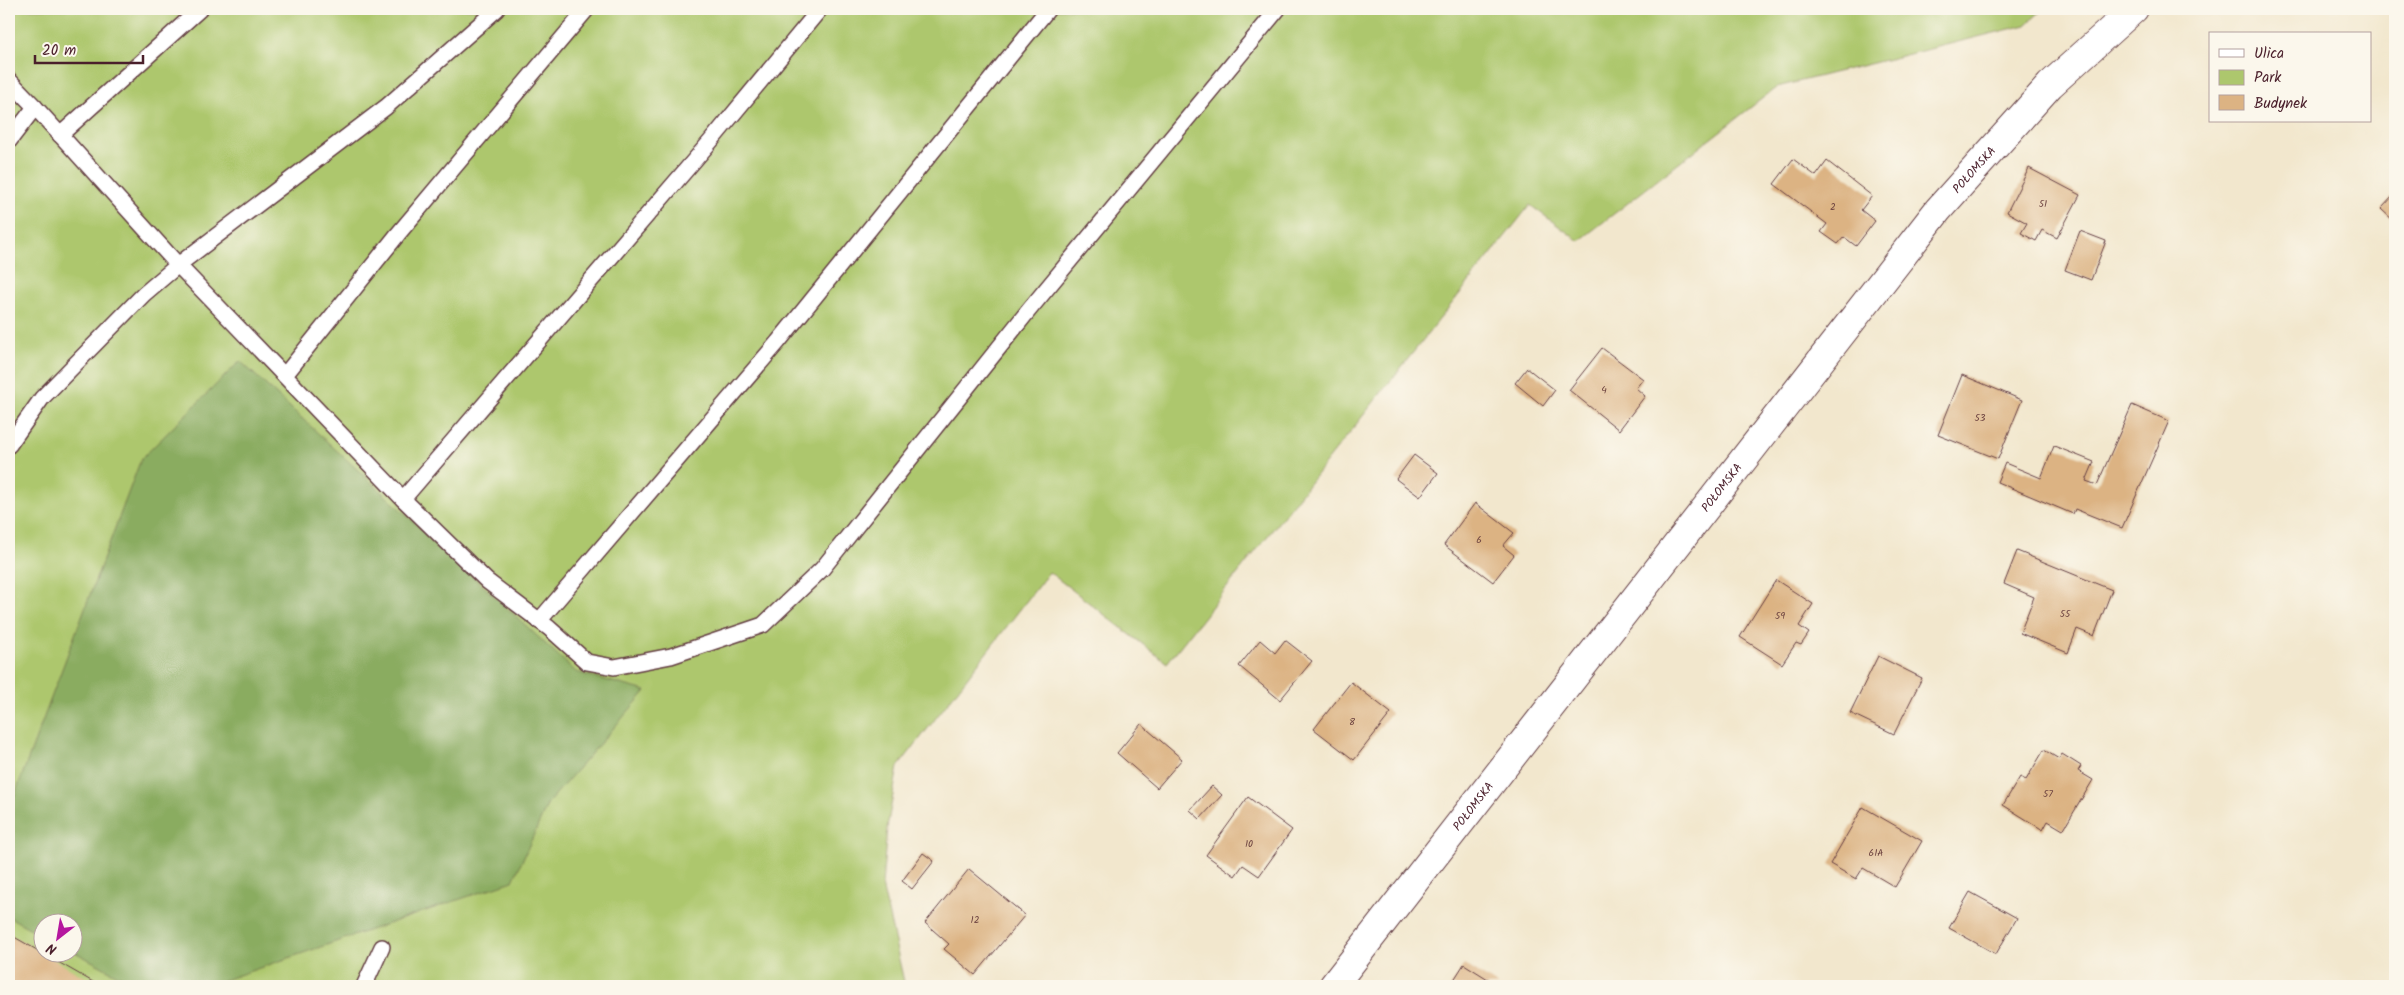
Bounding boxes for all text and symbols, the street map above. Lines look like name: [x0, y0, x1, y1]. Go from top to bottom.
scale bar: [35, 32, 142, 64]
legend: [2209, 32, 2372, 122]
text: 20 m: [42, 39, 76, 63]
text: Ulica: [2254, 42, 2284, 66]
text: Park: [2254, 66, 2282, 90]
text: Budynek: [2254, 92, 2308, 116]
street label: POŁOMSKA: [1948, 142, 2001, 198]
house number: 51: [2039, 196, 2047, 212]
house number: 2: [1830, 199, 1836, 215]
house number: 4: [1601, 382, 1607, 398]
house number: 53: [1974, 410, 1986, 426]
street label: POŁOMSKA: [1697, 459, 1747, 516]
house number: 6: [1476, 532, 1482, 548]
house number: 55: [2060, 606, 2071, 622]
house number: 59: [1775, 608, 1785, 624]
house number: 8: [1349, 714, 1356, 730]
street label: POŁOMSKA: [1448, 778, 1499, 835]
house number: 57: [2043, 786, 2053, 802]
house number: 10: [1245, 836, 1253, 852]
house number: 61A: [1869, 845, 1883, 861]
north arrow: [32, 912, 82, 962]
house number: 12: [971, 912, 980, 928]
text: N: [42, 936, 61, 960]

